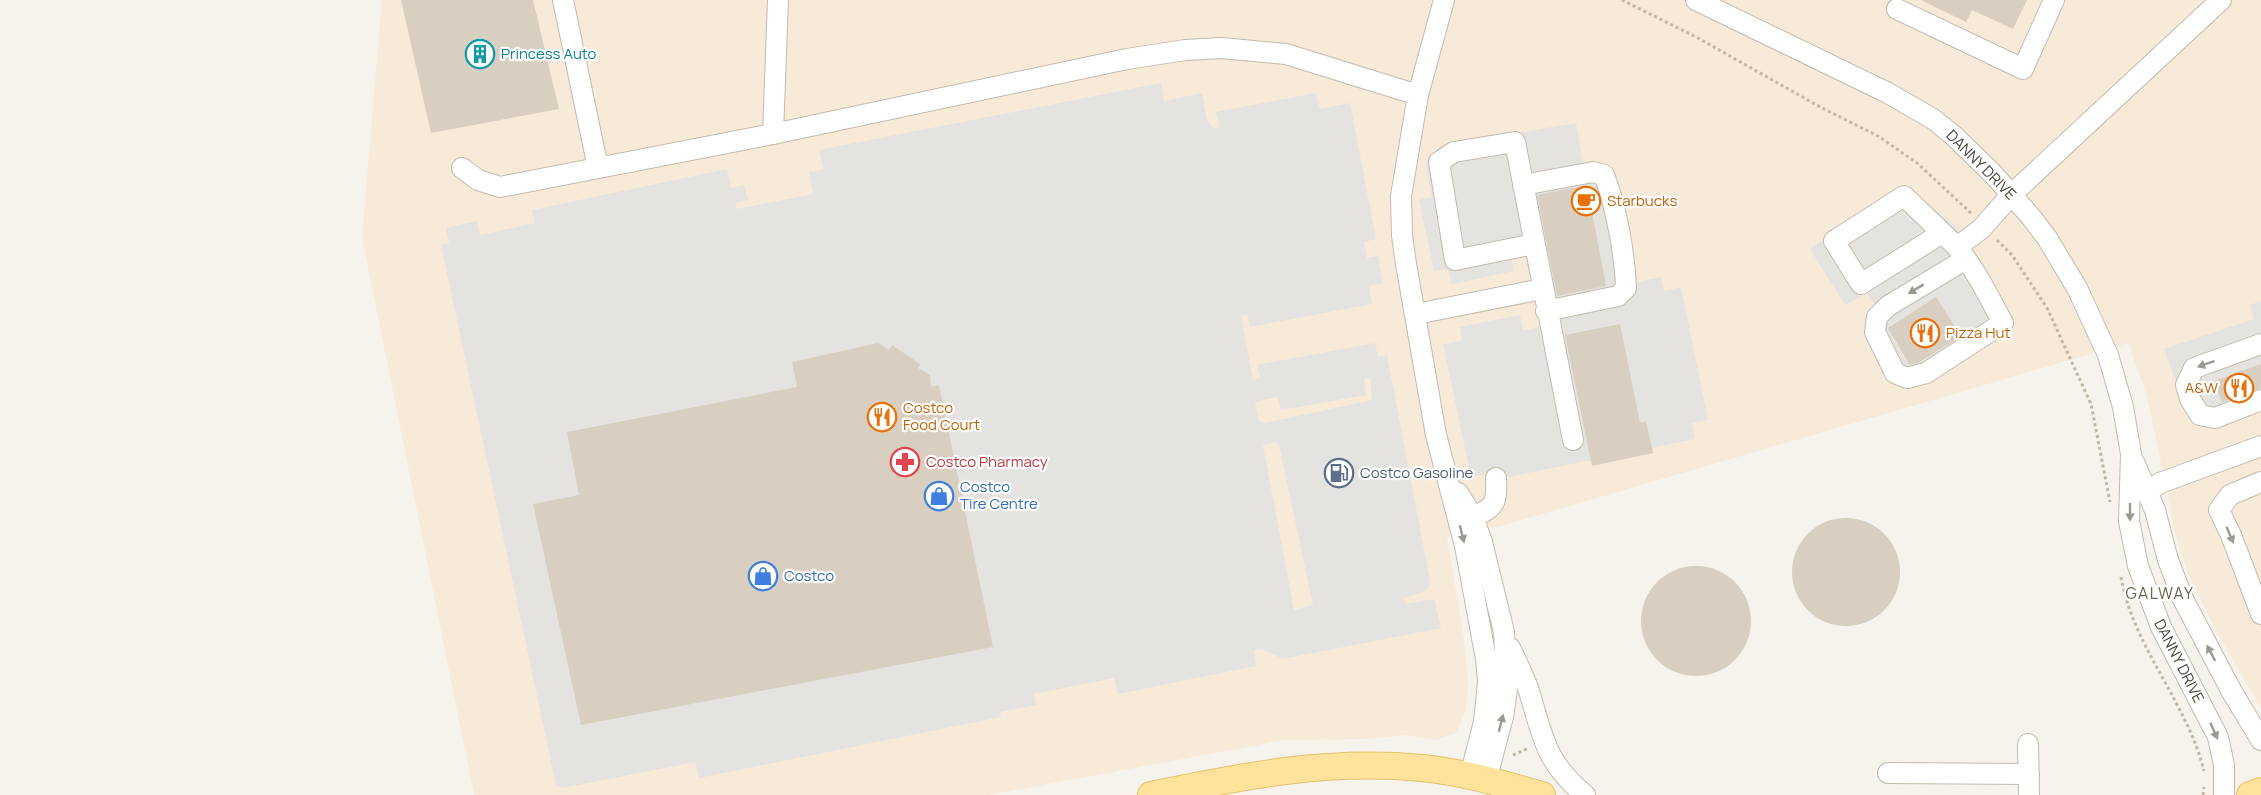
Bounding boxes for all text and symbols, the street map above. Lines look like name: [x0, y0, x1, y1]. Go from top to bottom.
building icon: Princess Auto: [464, 38, 496, 70]
place label: Princess Auto: [501, 43, 597, 64]
street label: DANNY DRIVE: [1942, 125, 2021, 204]
cafe icon: Starbucks: [1570, 185, 1602, 217]
place label: Starbucks: [1607, 190, 1677, 211]
one-way arrow: [1908, 284, 1924, 295]
restaurant icon: Pizza Hut: [1909, 317, 1941, 349]
place label: Pizza Hut: [1946, 322, 2011, 343]
one-way arrow: [2197, 360, 2215, 370]
restaurant icon: A&W: [2223, 372, 2255, 404]
place label: A&W: [2185, 377, 2218, 398]
place label: Costco Food Court: [903, 397, 980, 435]
restaurant icon: Costco Food Court: [866, 401, 898, 433]
pharmacy icon: Costco Pharmacy: [889, 446, 921, 478]
place label: Costco Pharmacy: [926, 451, 1048, 472]
fuel station icon: Costco Gasoline: [1323, 457, 1355, 489]
place label: Costco Gasoline: [1360, 462, 1474, 483]
place label: Costco Tire Centre: [960, 476, 1038, 514]
shop icon: Costco Tire Centre: [923, 480, 955, 512]
one-way arrow: [2125, 503, 2135, 522]
one-way arrow: [1458, 525, 1468, 544]
one-way arrow: [2226, 526, 2235, 543]
shop icon: Costco: [747, 560, 779, 592]
place label: Costco: [784, 565, 834, 586]
district label: GALWAY: [2126, 582, 2194, 604]
street label: DANNY DRIVE: [2149, 615, 2210, 706]
one-way arrow: [2206, 644, 2216, 661]
one-way arrow: [1497, 714, 1507, 733]
one-way arrow: [2210, 722, 2220, 740]

